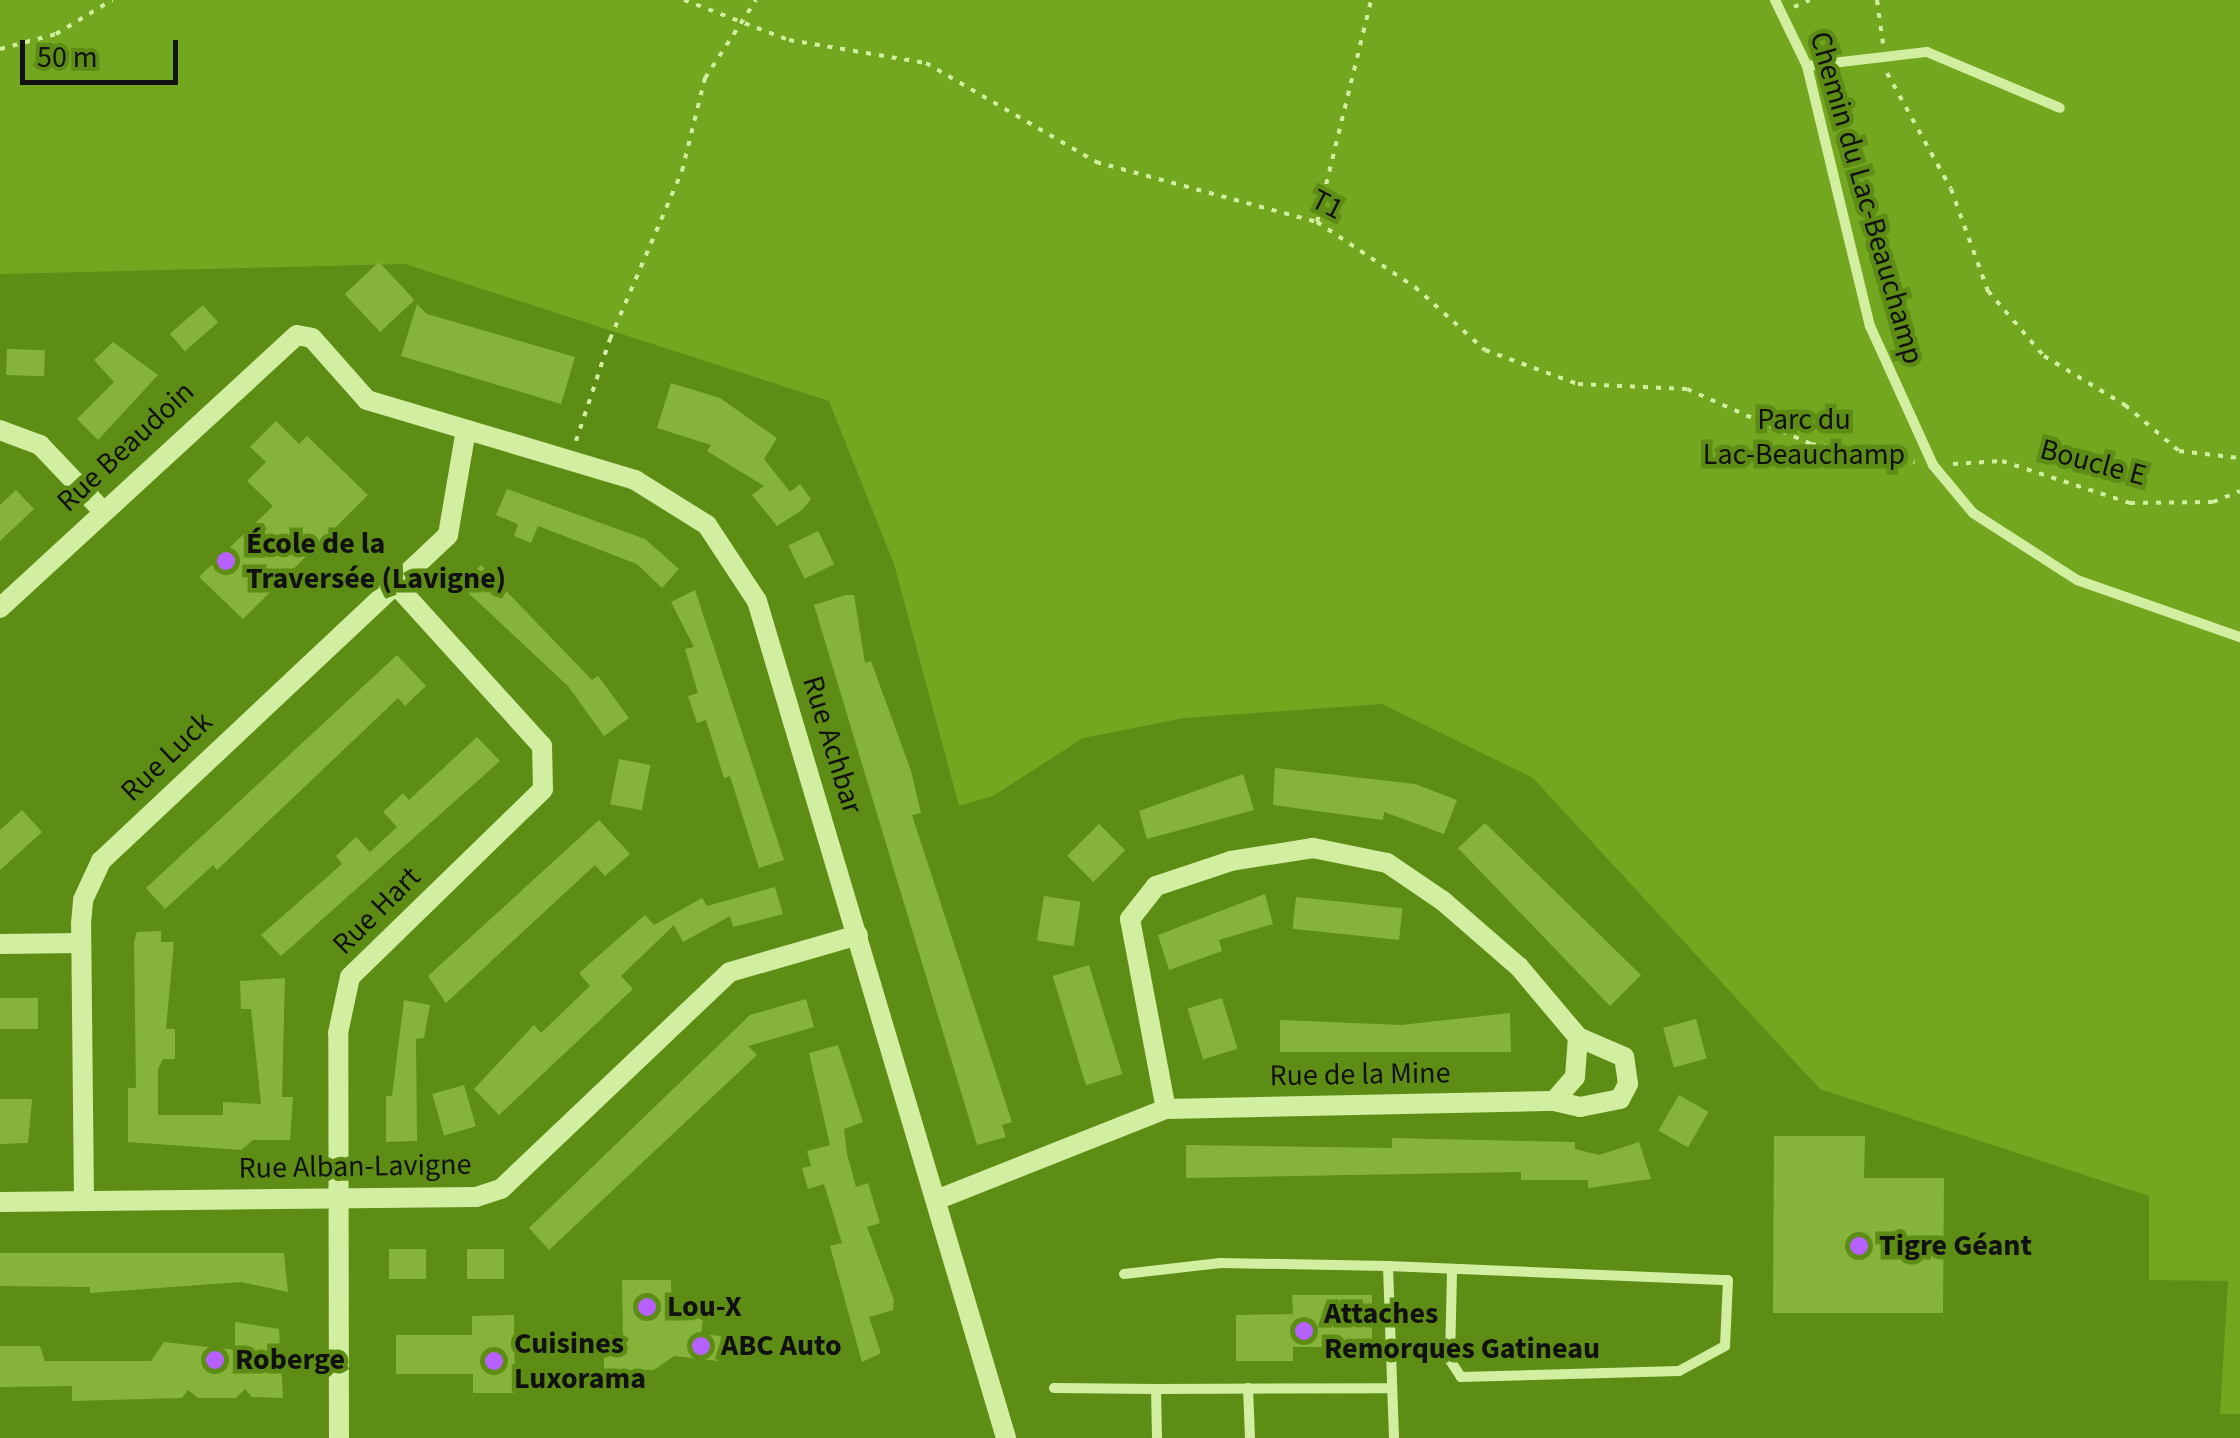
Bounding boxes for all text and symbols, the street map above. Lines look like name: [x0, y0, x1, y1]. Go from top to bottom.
scale bar: [25, 20, 182, 82]
street label: Chemin du Lac-Beauchamp: [1801, 28, 1931, 368]
text: 50 m: [37, 36, 98, 79]
street label: T1: [1305, 182, 1349, 228]
street label: Rue Beaudoin: [50, 374, 202, 520]
park label: Parc du Lac-Beauchamp: [1703, 402, 1905, 472]
street label: Boucle E: [2036, 432, 2150, 494]
place label: École de la Traversée (Lavigne): [246, 526, 506, 596]
marker: École de la Traversée (Lavigne): [215, 550, 237, 572]
street label: Rue Achbar: [794, 672, 870, 818]
street label: Rue Luck: [114, 705, 220, 809]
street label: Rue Hart: [326, 860, 428, 962]
street label: Rue de la Mine: [1269, 1055, 1451, 1095]
street label: Rue Alban-Lavigne: [238, 1147, 472, 1187]
place label: Tigre Géant: [1879, 1228, 2032, 1264]
marker: Tigre Géant: [1848, 1235, 1870, 1257]
place label: Lou-X: [667, 1289, 742, 1325]
marker: Lou-X: [636, 1296, 658, 1318]
place label: Attaches Remorques Gatineau: [1324, 1296, 1600, 1366]
marker: Attaches Remorques Gatineau: [1293, 1320, 1315, 1342]
place label: Cuisines Luxorama: [514, 1326, 646, 1396]
place label: ABC Auto: [721, 1328, 842, 1364]
marker: ABC Auto: [690, 1335, 712, 1357]
place label: Roberge: [235, 1342, 345, 1378]
marker: Roberge: [204, 1349, 226, 1371]
marker: Cuisines Luxorama: [483, 1350, 505, 1372]

